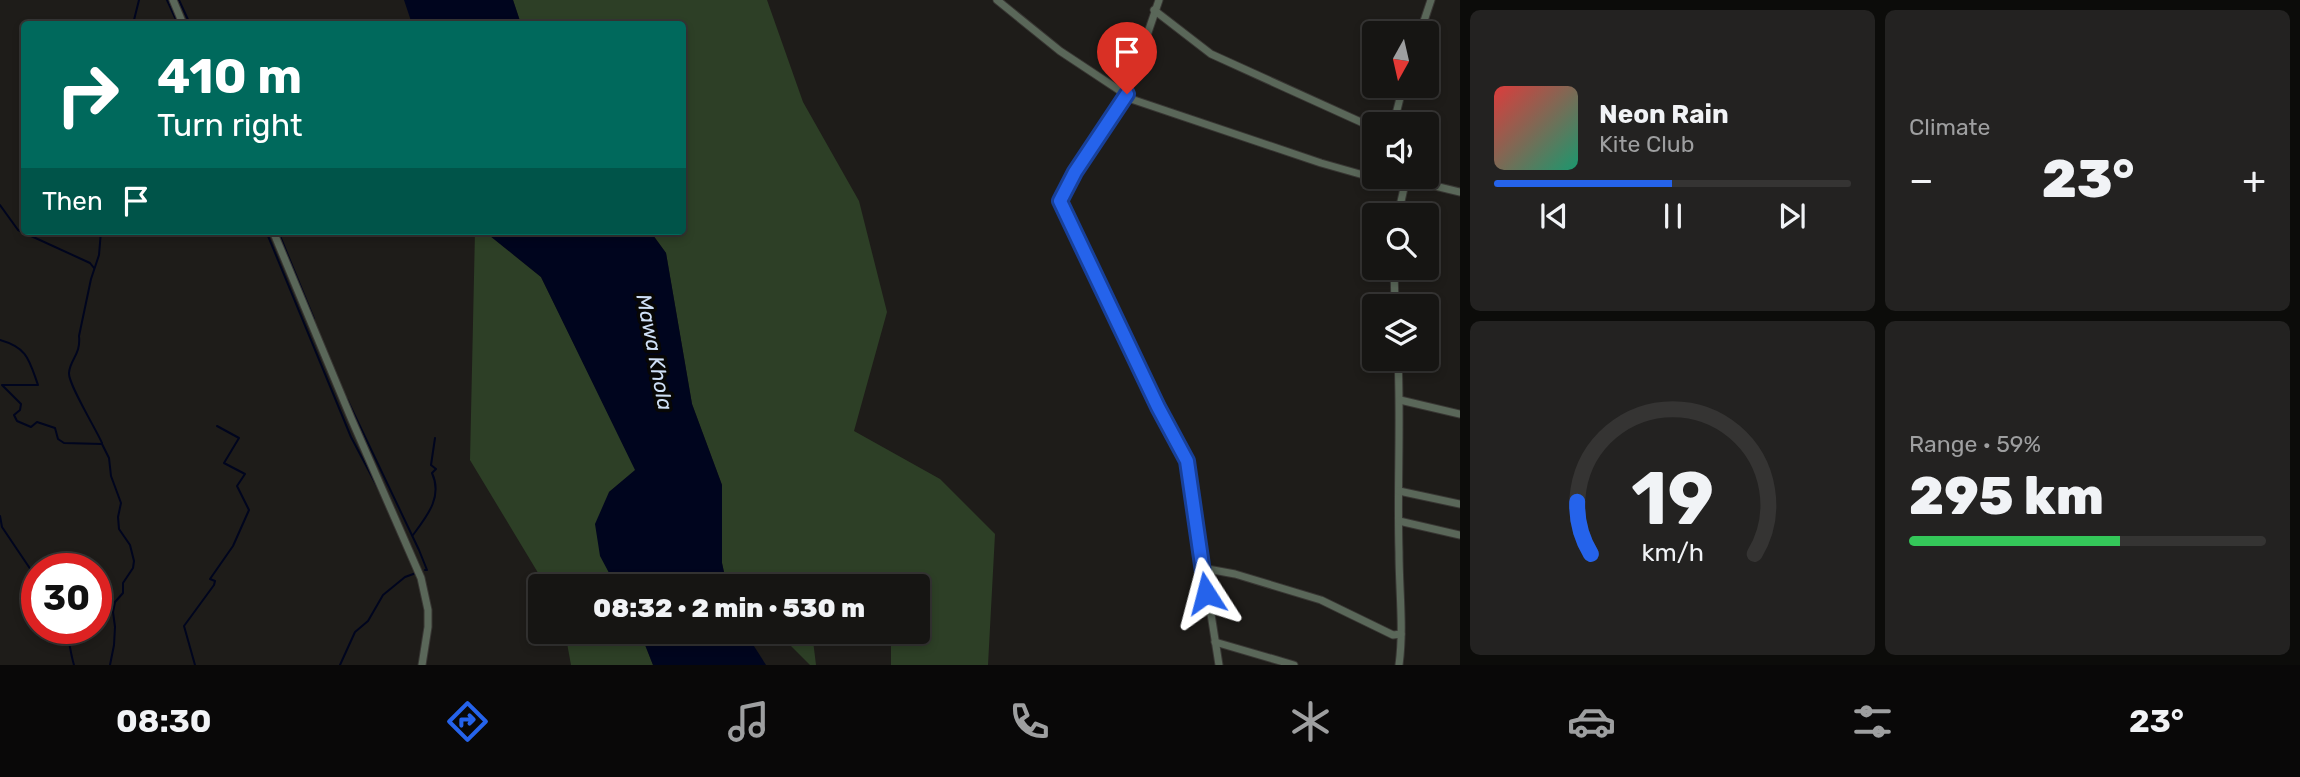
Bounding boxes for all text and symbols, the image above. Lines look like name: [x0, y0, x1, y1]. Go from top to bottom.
north arrow: [1362, 21, 1438, 98]
map controls: [1362, 21, 1439, 371]
pin: [1097, 22, 1157, 94]
icon: arrive: [1108, 33, 1146, 71]
text: 410 m: [157, 47, 302, 105]
icon: right: [42, 49, 133, 140]
text: Neon Rain: [1599, 99, 1729, 130]
text: Turn right: [157, 106, 302, 144]
button: sound: [1362, 112, 1439, 189]
text: Climate: [1909, 113, 1990, 141]
text: Kite Club: [1599, 130, 1694, 158]
text: 23°: [2042, 148, 2134, 210]
text: −: [1909, 157, 1934, 203]
text: +: [2242, 157, 2266, 203]
icon: arrive: [117, 182, 155, 220]
text: Then: [42, 186, 103, 217]
icon: previous: [1535, 197, 1573, 235]
icon: pause: [1654, 197, 1692, 235]
icon: next: [1773, 197, 1811, 235]
button: search: [1362, 203, 1439, 280]
water label: Mawa Khola: [631, 292, 679, 412]
button: layers: [1362, 294, 1439, 371]
text: Range · 59%: [1909, 430, 2041, 458]
text: 19: [1631, 456, 1714, 542]
text: 295 km: [1909, 465, 2104, 527]
text: km/h: [1641, 538, 1704, 567]
speed limit sign: 30: [21, 553, 112, 644]
position arrow: [1169, 556, 1243, 630]
text: 08:32 · 2 min · 530 m: [593, 593, 865, 624]
icon: directions: [443, 697, 492, 746]
icon: music: [724, 697, 773, 746]
icon: phone: [1005, 697, 1054, 746]
icon: climate: [1286, 697, 1335, 746]
icon: car: [1567, 697, 1616, 746]
icon: filters: [1848, 697, 1897, 746]
text: 08:30: [116, 702, 212, 740]
text: 23°: [2129, 702, 2184, 740]

